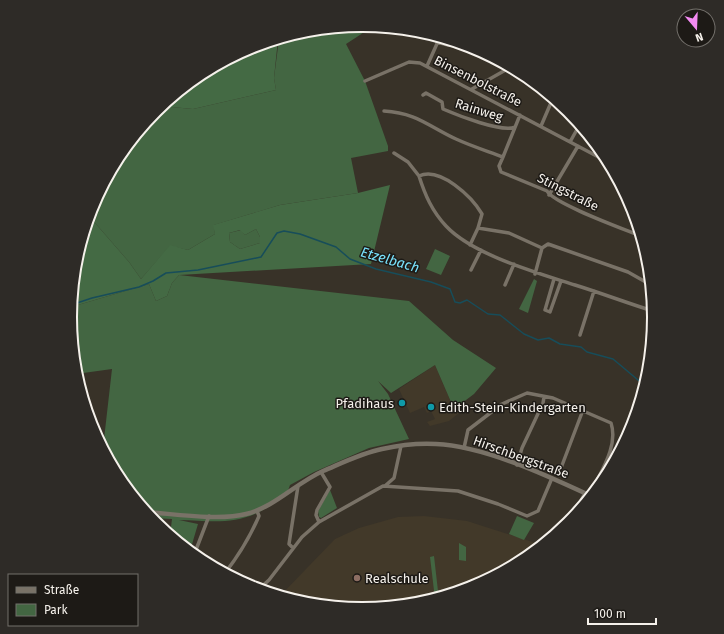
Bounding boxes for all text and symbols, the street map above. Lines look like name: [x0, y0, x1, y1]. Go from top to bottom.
north arrow: [676, 8, 716, 48]
text: N: [694, 30, 705, 44]
street label: Binsenbolstraße: [432, 52, 524, 110]
street label: Rainweg: [453, 96, 505, 124]
street label: Stingstraße: [535, 170, 601, 214]
water label: Etzelbach: [359, 244, 421, 276]
place label: Pfadihaus: [336, 396, 394, 411]
marker: Pfadihaus: [397, 398, 407, 408]
place label: Edith-Stein-Kindergarten: [439, 400, 586, 415]
marker: Edith-Stein-Kindergarten: [426, 402, 436, 412]
street label: Hirschbergstraße: [471, 433, 571, 481]
place label: Realschule: [365, 571, 429, 586]
marker: Realschule: [352, 573, 362, 583]
legend: [8, 574, 138, 626]
text: Straße: [44, 583, 79, 597]
scale bar: [588, 600, 656, 626]
text: Park: [44, 603, 68, 617]
text: 100 m: [594, 607, 626, 621]

